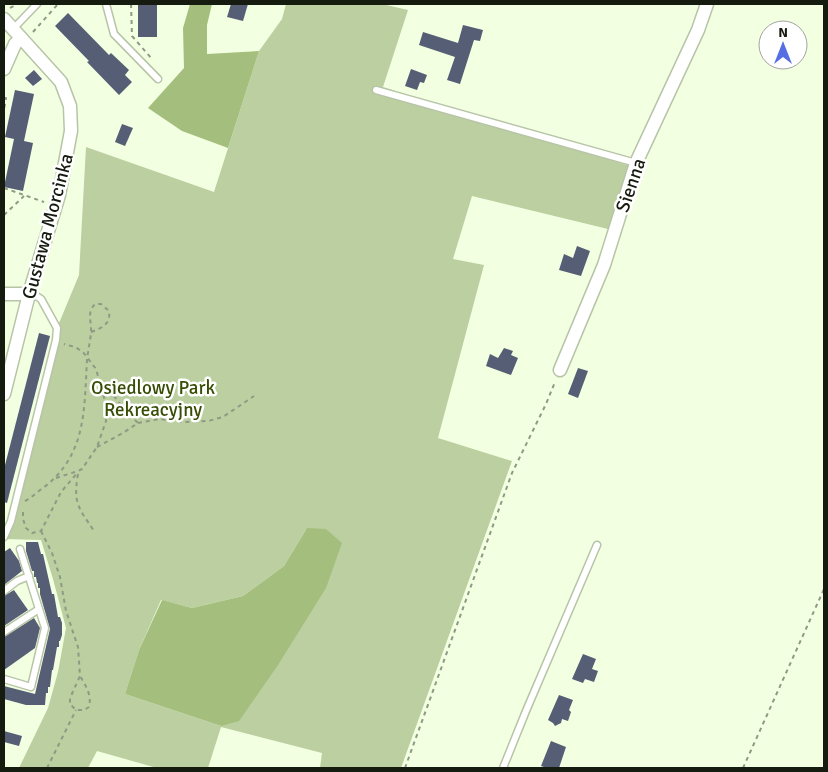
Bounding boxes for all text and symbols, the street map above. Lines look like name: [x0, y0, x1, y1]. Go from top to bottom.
north arrow: [758, 20, 808, 70]
text: N: [778, 24, 788, 41]
street label: Gustawa Morcinka: [17, 151, 79, 302]
street label: Sienna: [611, 155, 651, 216]
park label: Osiedlowy Park Rekreacyjny: [91, 376, 215, 422]

